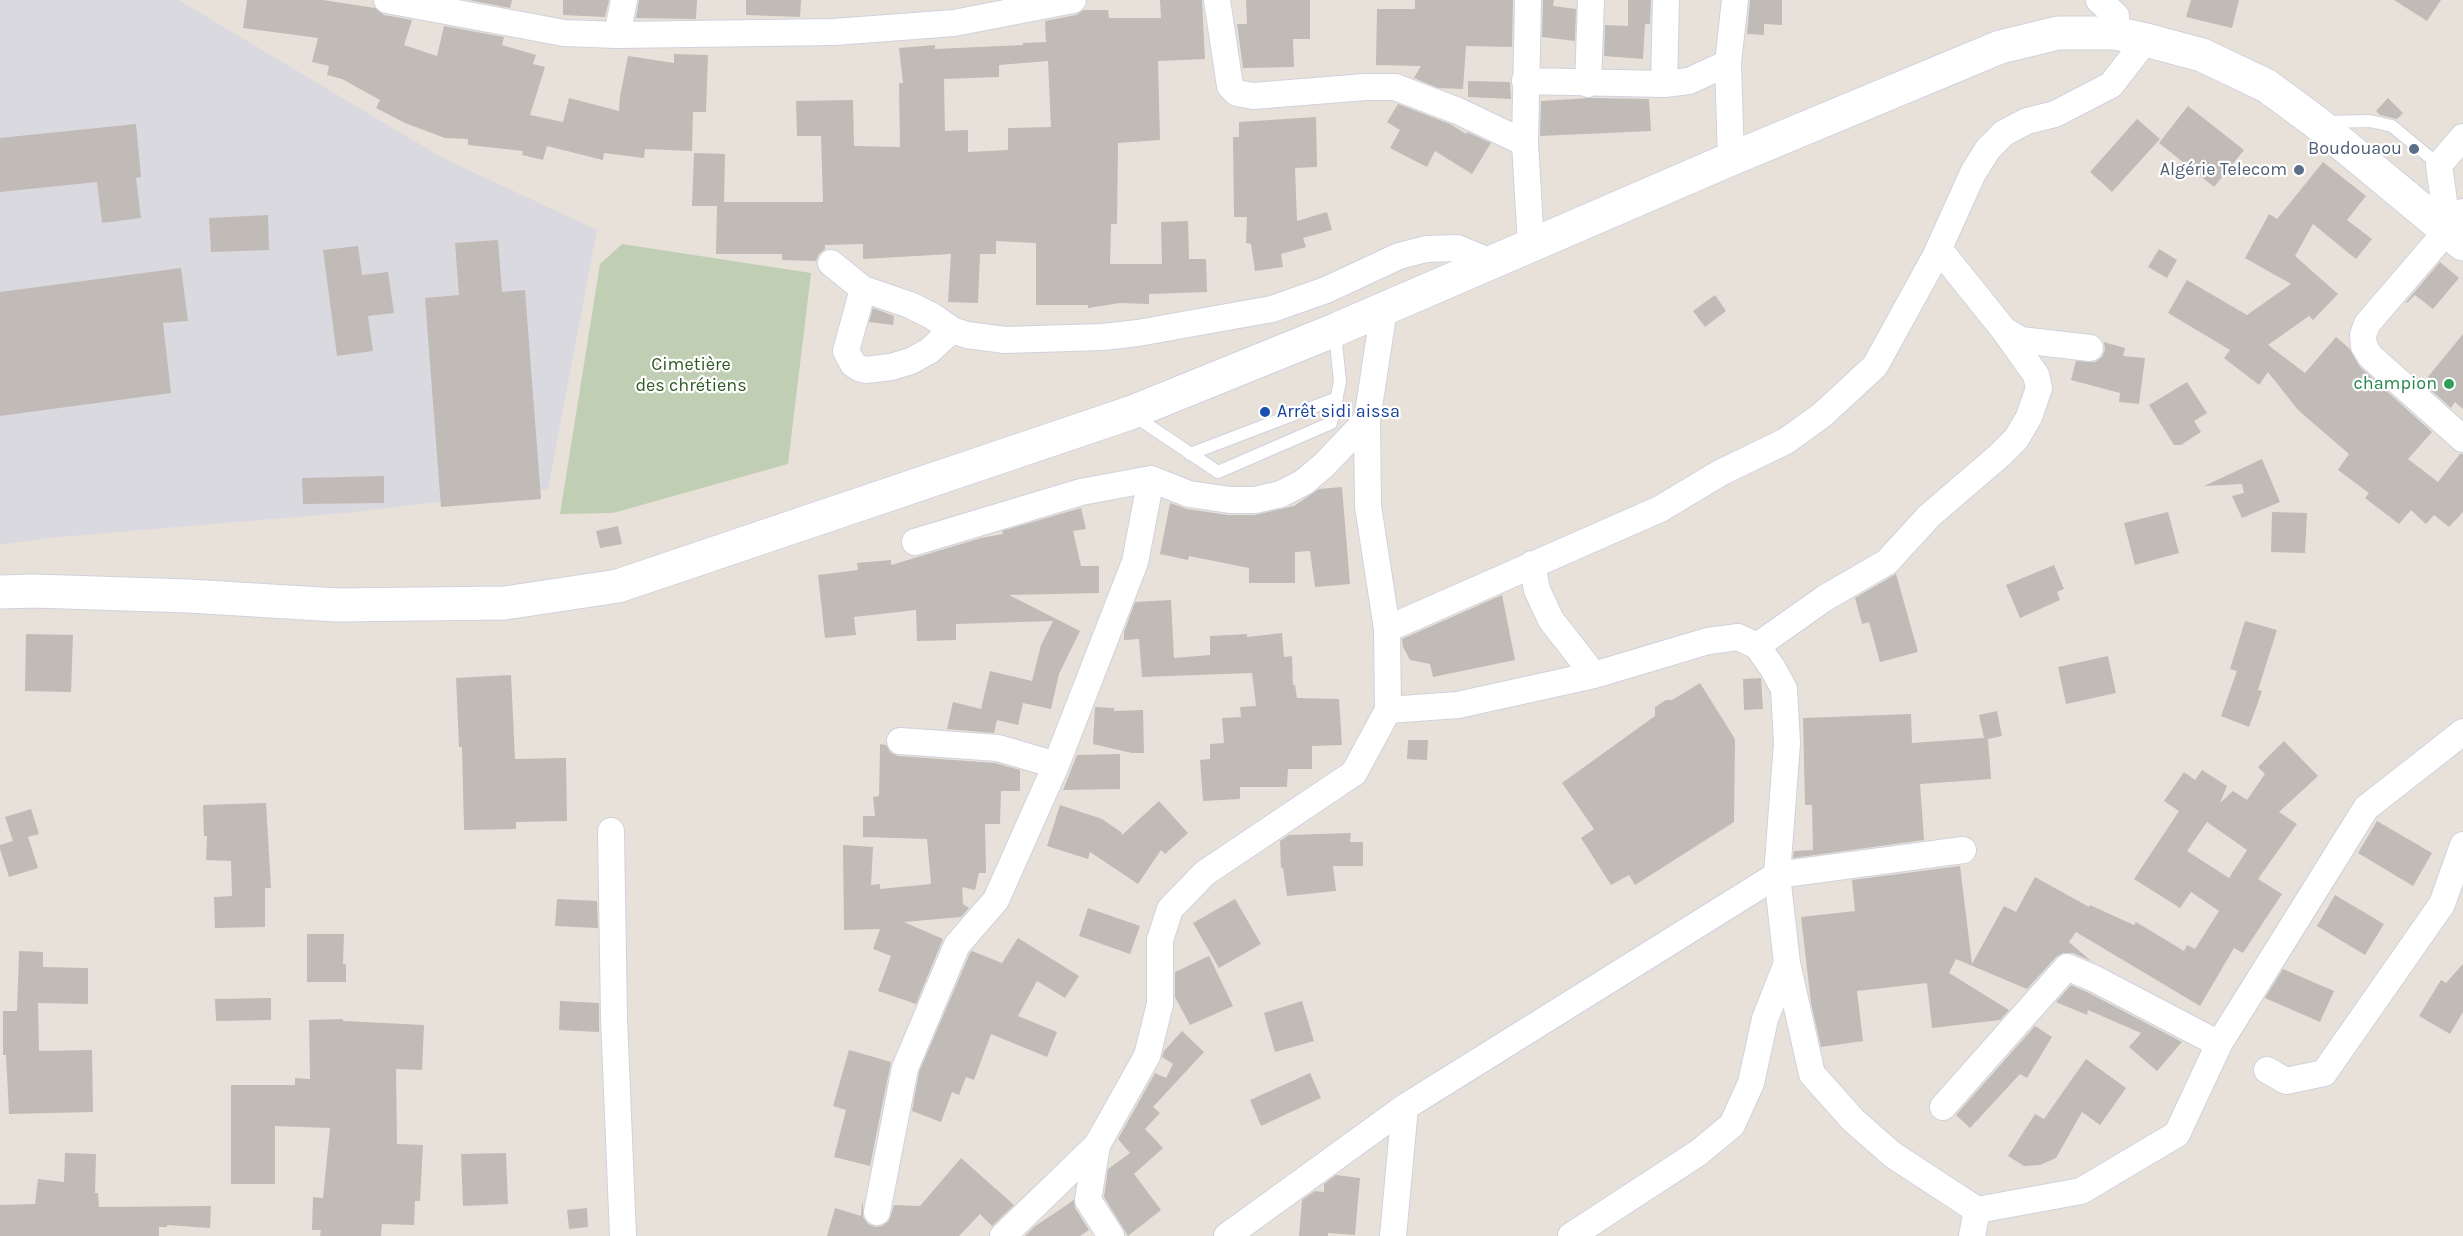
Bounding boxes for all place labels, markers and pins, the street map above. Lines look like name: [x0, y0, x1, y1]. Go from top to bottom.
place label: Boudouaou: [2308, 138, 2402, 160]
marker: Boudouaou: [2407, 142, 2421, 156]
place label: Algérie Telecom: [2160, 159, 2287, 181]
marker: Algérie Telecom: [2292, 163, 2306, 177]
place label: champion: [2354, 373, 2437, 395]
marker: champion: [2442, 377, 2456, 391]
place label: Arrêt sidi aissa: [1277, 401, 1400, 423]
marker: Arrêt sidi aissa: [1258, 405, 1272, 419]

